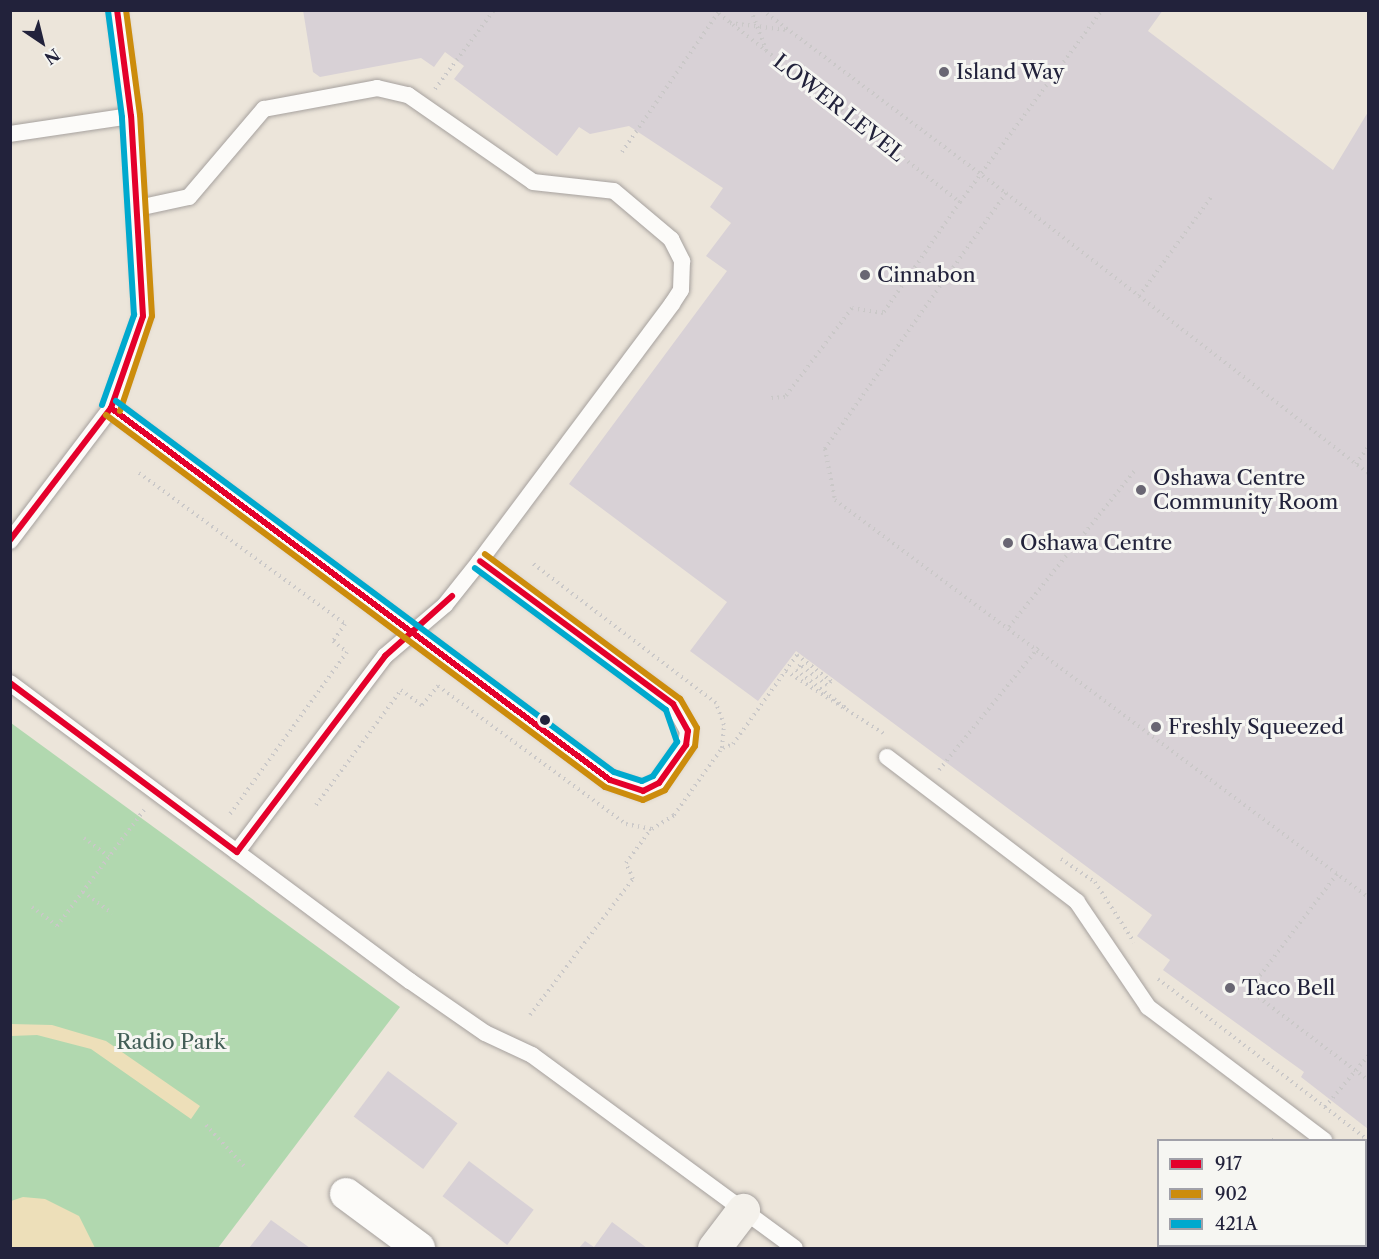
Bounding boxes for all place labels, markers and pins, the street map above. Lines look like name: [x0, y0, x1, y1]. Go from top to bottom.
place label: Island Way: [956, 59, 1065, 85]
marker: Island Way: [937, 65, 951, 79]
place label: Cinnabon: [877, 262, 976, 288]
marker: Cinnabon: [858, 268, 872, 282]
place label: Oshawa Centre Community Room: [1153, 465, 1339, 515]
marker: Oshawa Centre Community Room: [1134, 483, 1148, 497]
place label: Oshawa Centre: [1020, 530, 1173, 556]
marker: Oshawa Centre: [1001, 536, 1015, 550]
unlabelled marker: [539, 714, 551, 726]
place label: Freshly Squeezed: [1168, 714, 1345, 740]
marker: Freshly Squeezed: [1149, 720, 1163, 734]
place label: Taco Bell: [1242, 975, 1335, 1001]
marker: Taco Bell: [1223, 981, 1237, 995]

